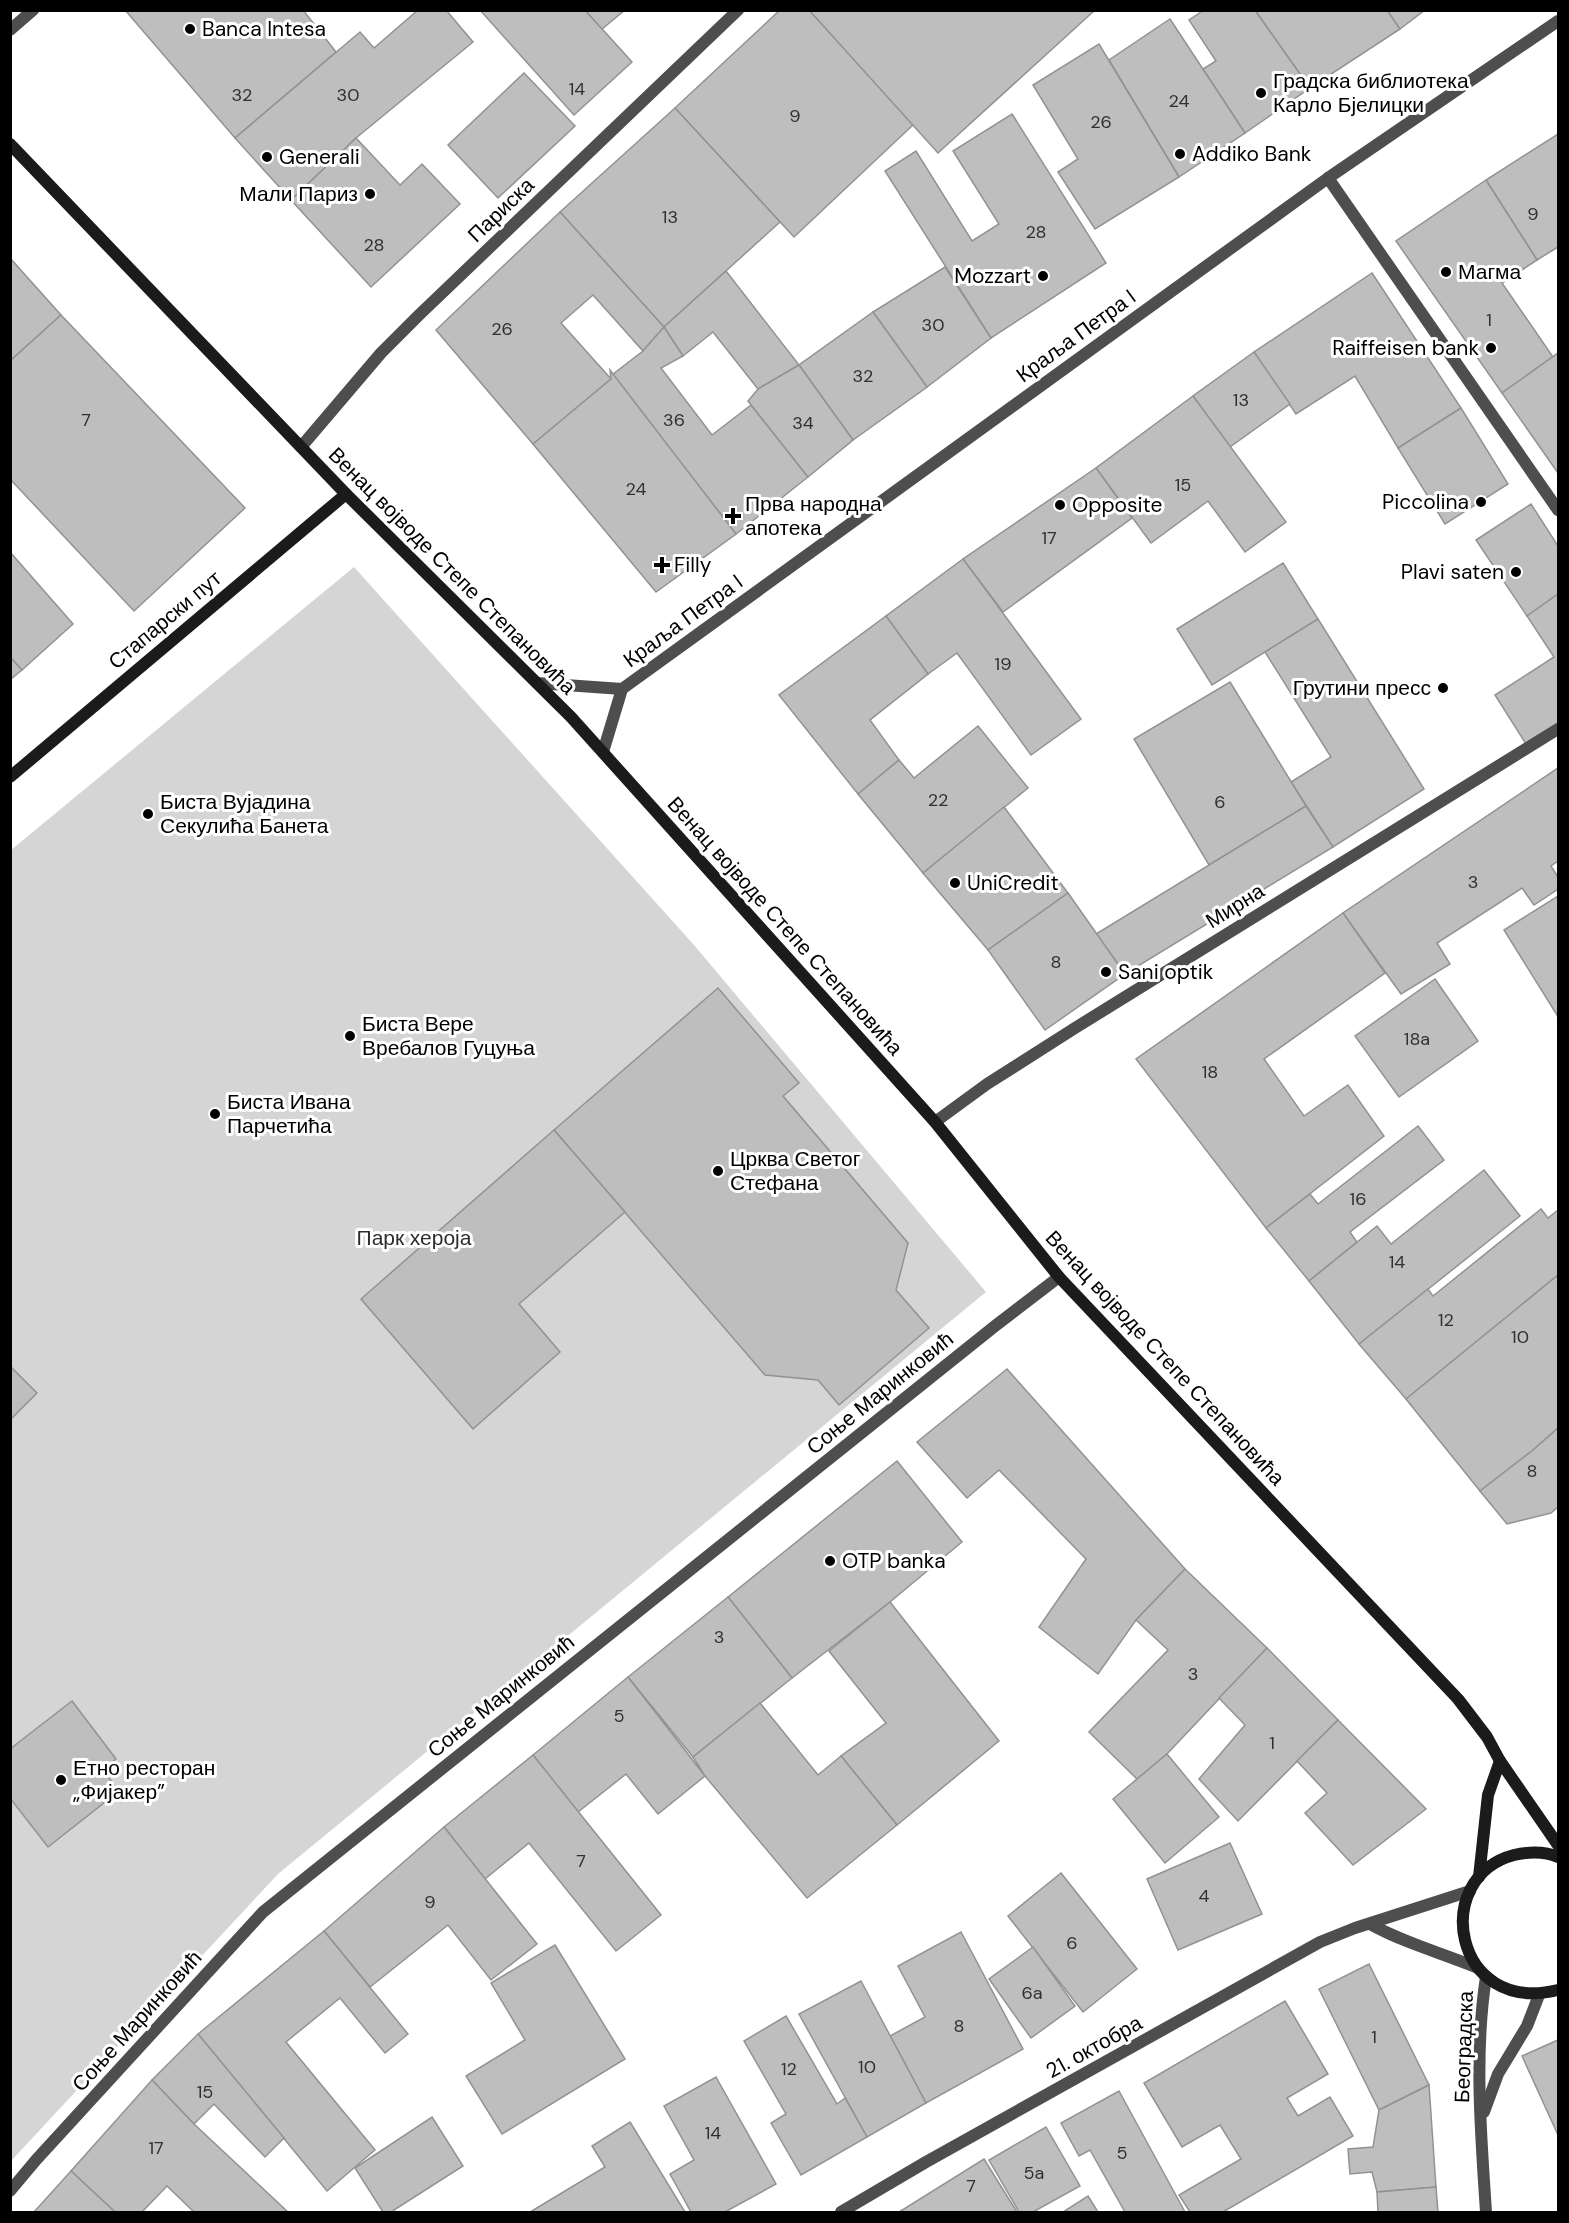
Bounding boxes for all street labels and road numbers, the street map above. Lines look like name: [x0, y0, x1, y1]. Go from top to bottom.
street label: Париска: [462, 171, 540, 249]
street label: Краља Петра I: [1011, 283, 1141, 389]
street label: Венац војводе Степе Степановића: [322, 441, 582, 701]
street label: Стапарски пут: [103, 564, 228, 676]
street label: Краља Петра I: [618, 568, 748, 674]
street label: Венац војводе Степе Степановића: [661, 791, 909, 1062]
street label: Мирна: [1200, 877, 1270, 935]
street label: Венац војводе Степе Степановића: [1039, 1224, 1291, 1492]
street label: Соње Маринковић: [801, 1325, 959, 1461]
street label: Соње Маринковић: [422, 1628, 580, 1764]
street label: Соње Маринковић: [66, 1944, 208, 2098]
street label: Београдска: [1448, 1990, 1480, 2104]
street label: 21. октобра: [1041, 2009, 1147, 2085]

